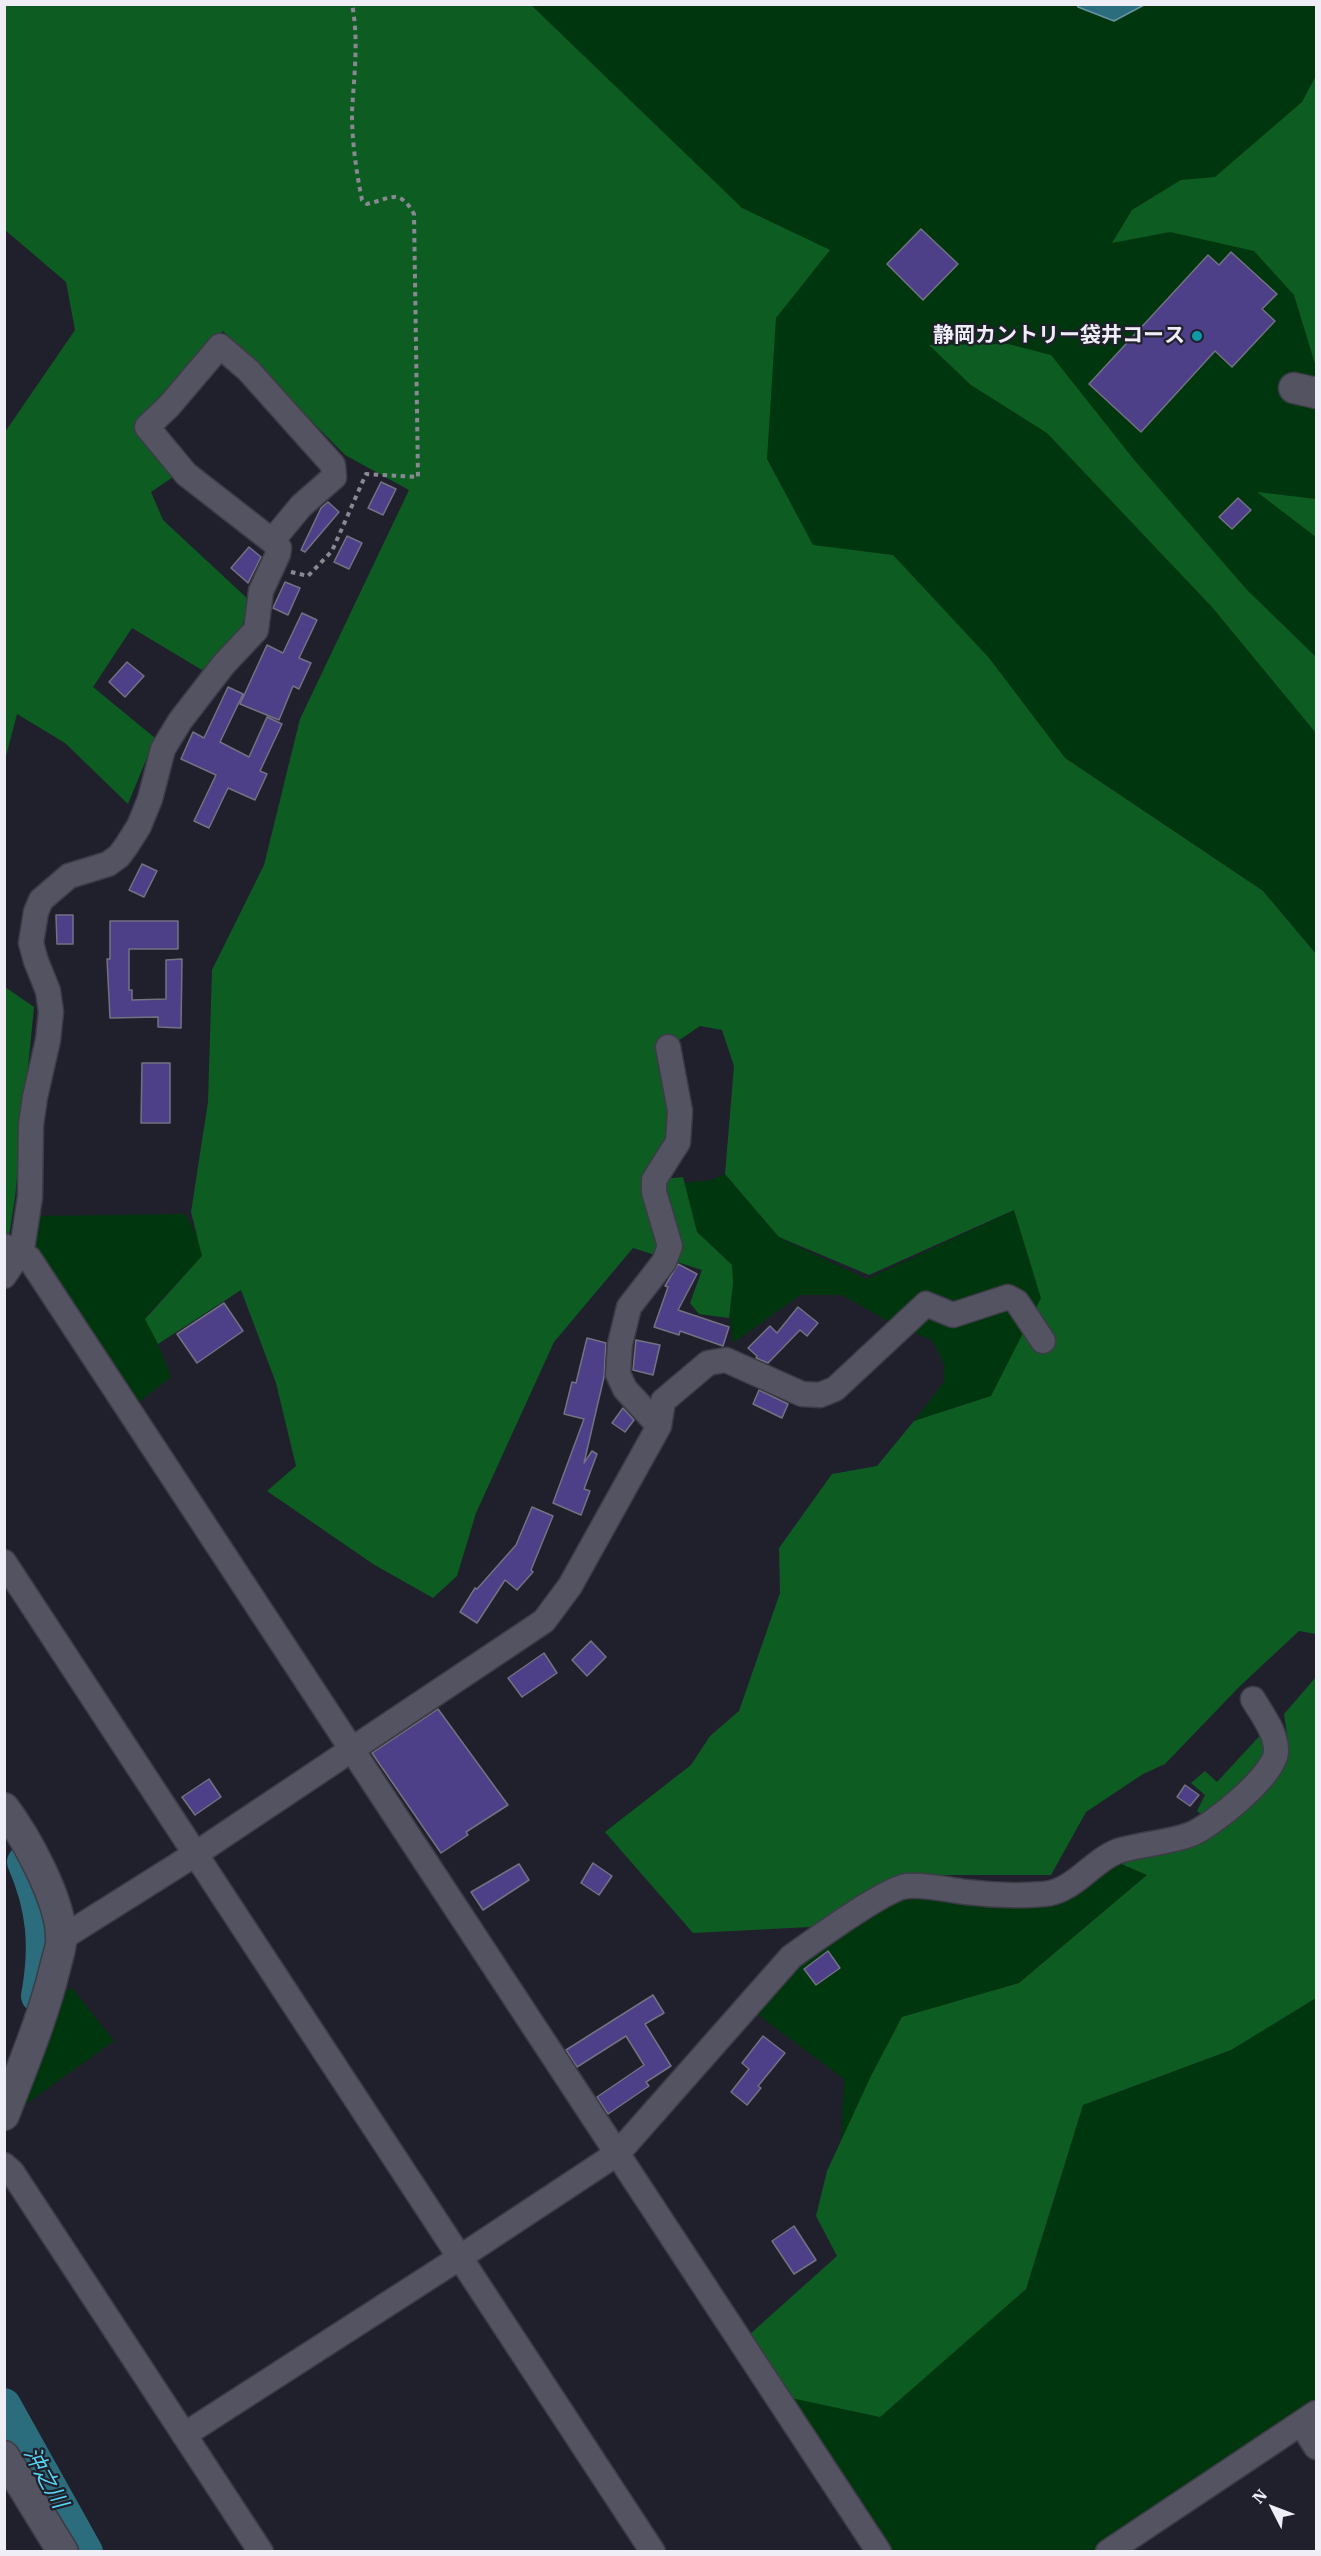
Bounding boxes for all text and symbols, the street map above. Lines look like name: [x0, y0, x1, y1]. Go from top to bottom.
place label: 静岡カントリー袋井コース: [933, 323, 1185, 349]
marker: 静岡カントリー袋井コース: [1190, 329, 1204, 343]
water label: 沖之川: [17, 2443, 73, 2513]
north arrow: [1243, 2478, 1303, 2538]
text: N: [1248, 2485, 1271, 2507]

